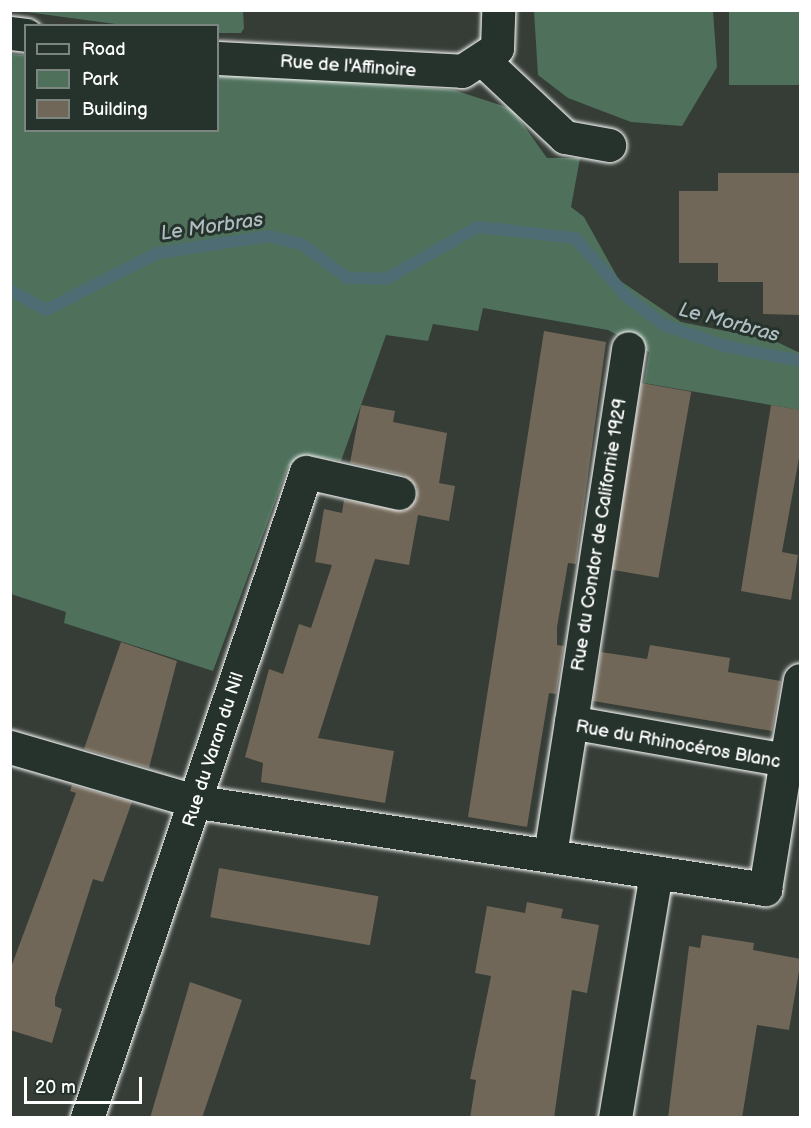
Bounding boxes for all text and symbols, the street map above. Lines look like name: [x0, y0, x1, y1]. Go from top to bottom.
legend: [24, 24, 219, 132]
text: Road: [82, 39, 126, 60]
street label: Rue de l'Affinoire: [279, 51, 417, 83]
text: Park: [82, 69, 118, 90]
text: Building: [82, 99, 148, 120]
water label: Le Morbras: [159, 208, 265, 246]
water label: Le Morbras: [676, 298, 782, 348]
street label: Rue du Condor de Californie 1929: [568, 397, 632, 673]
street label: Rue du Varan du Nil: [179, 670, 249, 830]
street label: Rue du Rhinocéros Blanc: [574, 716, 782, 774]
scale bar: [27, 1065, 146, 1103]
text: 20 m: [35, 1077, 76, 1098]

